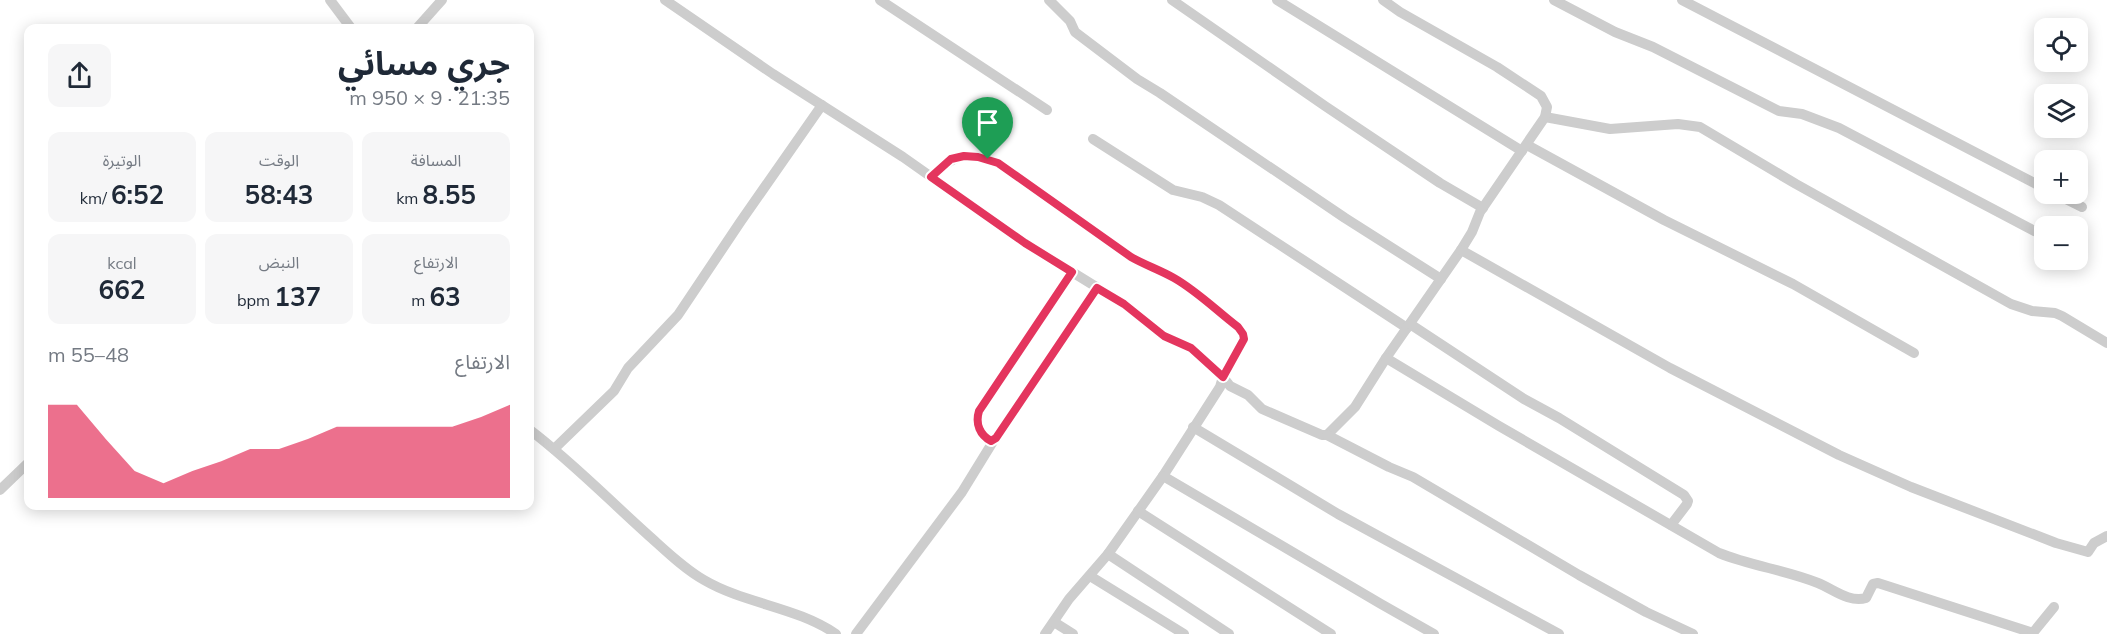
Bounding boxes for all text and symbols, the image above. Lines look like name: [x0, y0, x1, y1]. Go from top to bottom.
map controls: [2034, 18, 2088, 270]
button: locate: [2034, 18, 2088, 72]
text: جري مسائي: [338, 42, 510, 83]
button: share: [48, 44, 111, 107]
button: layers: [2034, 84, 2088, 138]
text: 21:35 · 9 × 950 m: [349, 85, 510, 110]
pin: [962, 97, 1013, 159]
icon: arrive: [971, 106, 1004, 139]
text: الوتيرة: [103, 150, 141, 170]
text: الوقت: [259, 150, 299, 170]
text: المسافة: [411, 150, 461, 170]
button: +: [2034, 150, 2088, 204]
text: 6:52: [111, 178, 164, 211]
text: 58:43: [245, 178, 313, 211]
text: 8.55: [423, 178, 476, 211]
text: /km: [80, 188, 111, 208]
text: km: [396, 188, 423, 208]
button: −: [2034, 216, 2088, 270]
text: النبض: [259, 252, 299, 272]
text: الارتفاع: [414, 252, 458, 272]
text: kcal: [107, 253, 137, 273]
text: 662: [99, 273, 145, 306]
text: 137: [274, 280, 321, 313]
text: 63: [430, 280, 461, 313]
text: bpm: [237, 290, 274, 310]
text: m: [411, 290, 430, 310]
text: 48–55 m: [48, 342, 129, 367]
text: الارتفاع: [455, 349, 510, 374]

